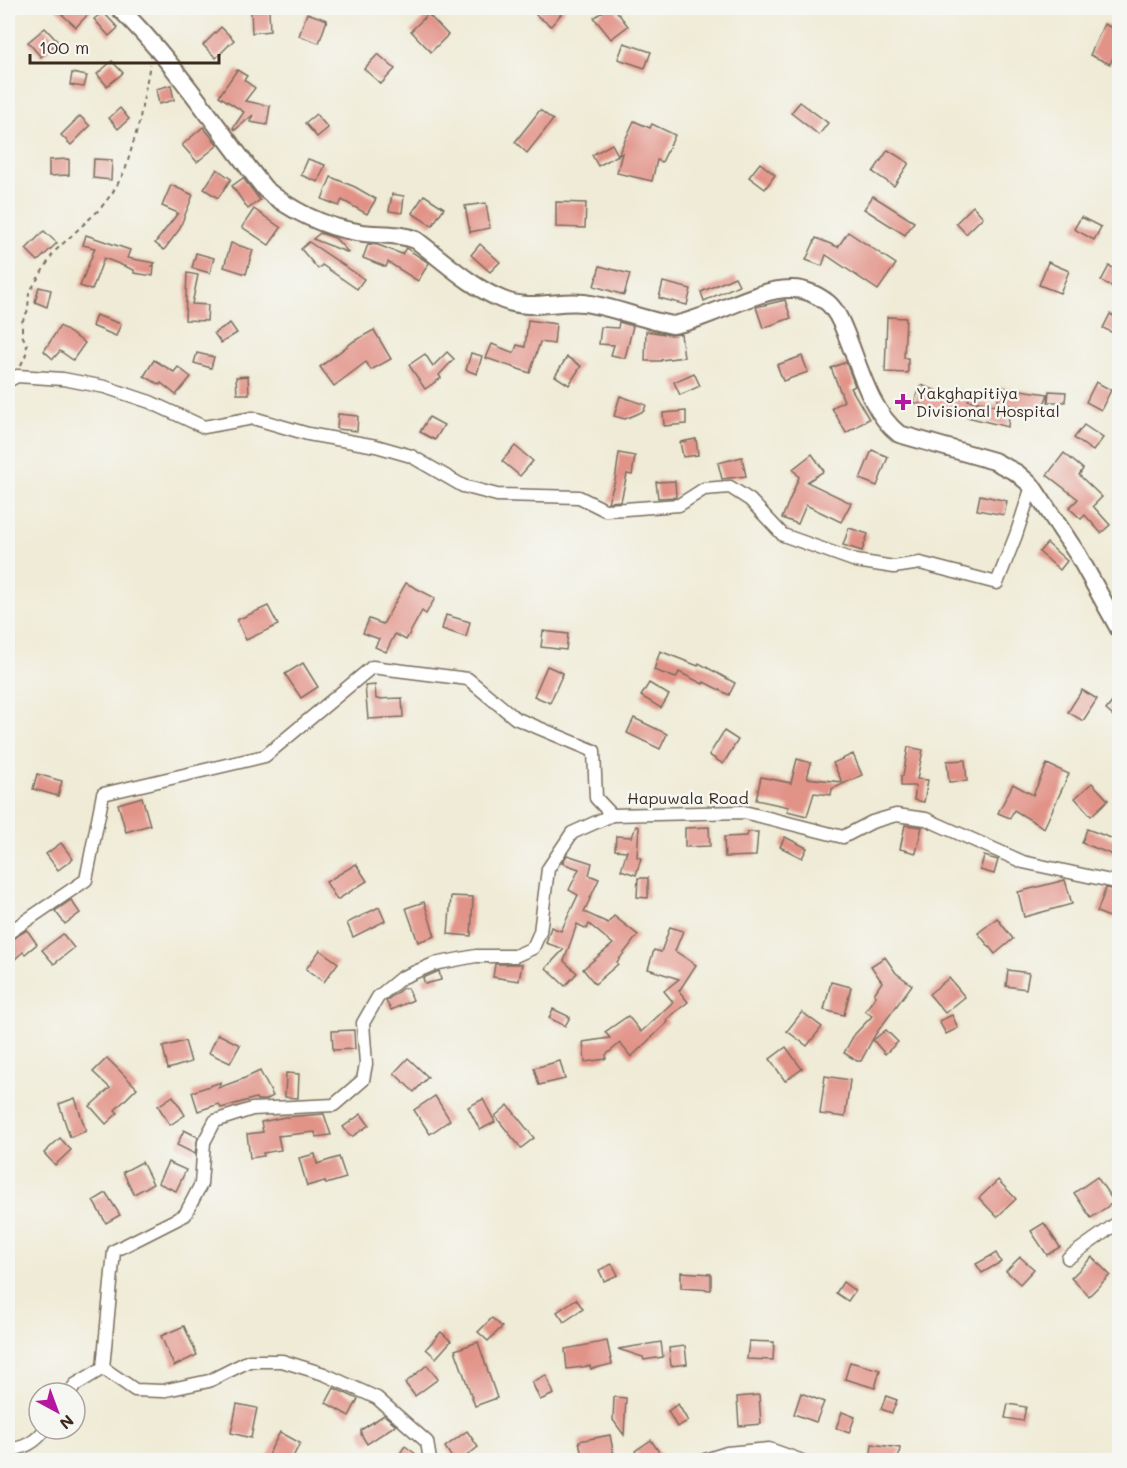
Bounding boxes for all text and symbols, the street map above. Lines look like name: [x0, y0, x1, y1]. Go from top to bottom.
scale bar: [30, 27, 219, 65]
text: 100 m: [39, 35, 89, 59]
place label: Yakghapitiya Divisional Hospital: [916, 382, 1060, 421]
marker: Yakghapitiya Divisional Hospital: [894, 393, 912, 411]
street label: Hapuwala Road: [627, 787, 749, 808]
north arrow: [27, 1381, 87, 1441]
text: N: [56, 1411, 79, 1435]

